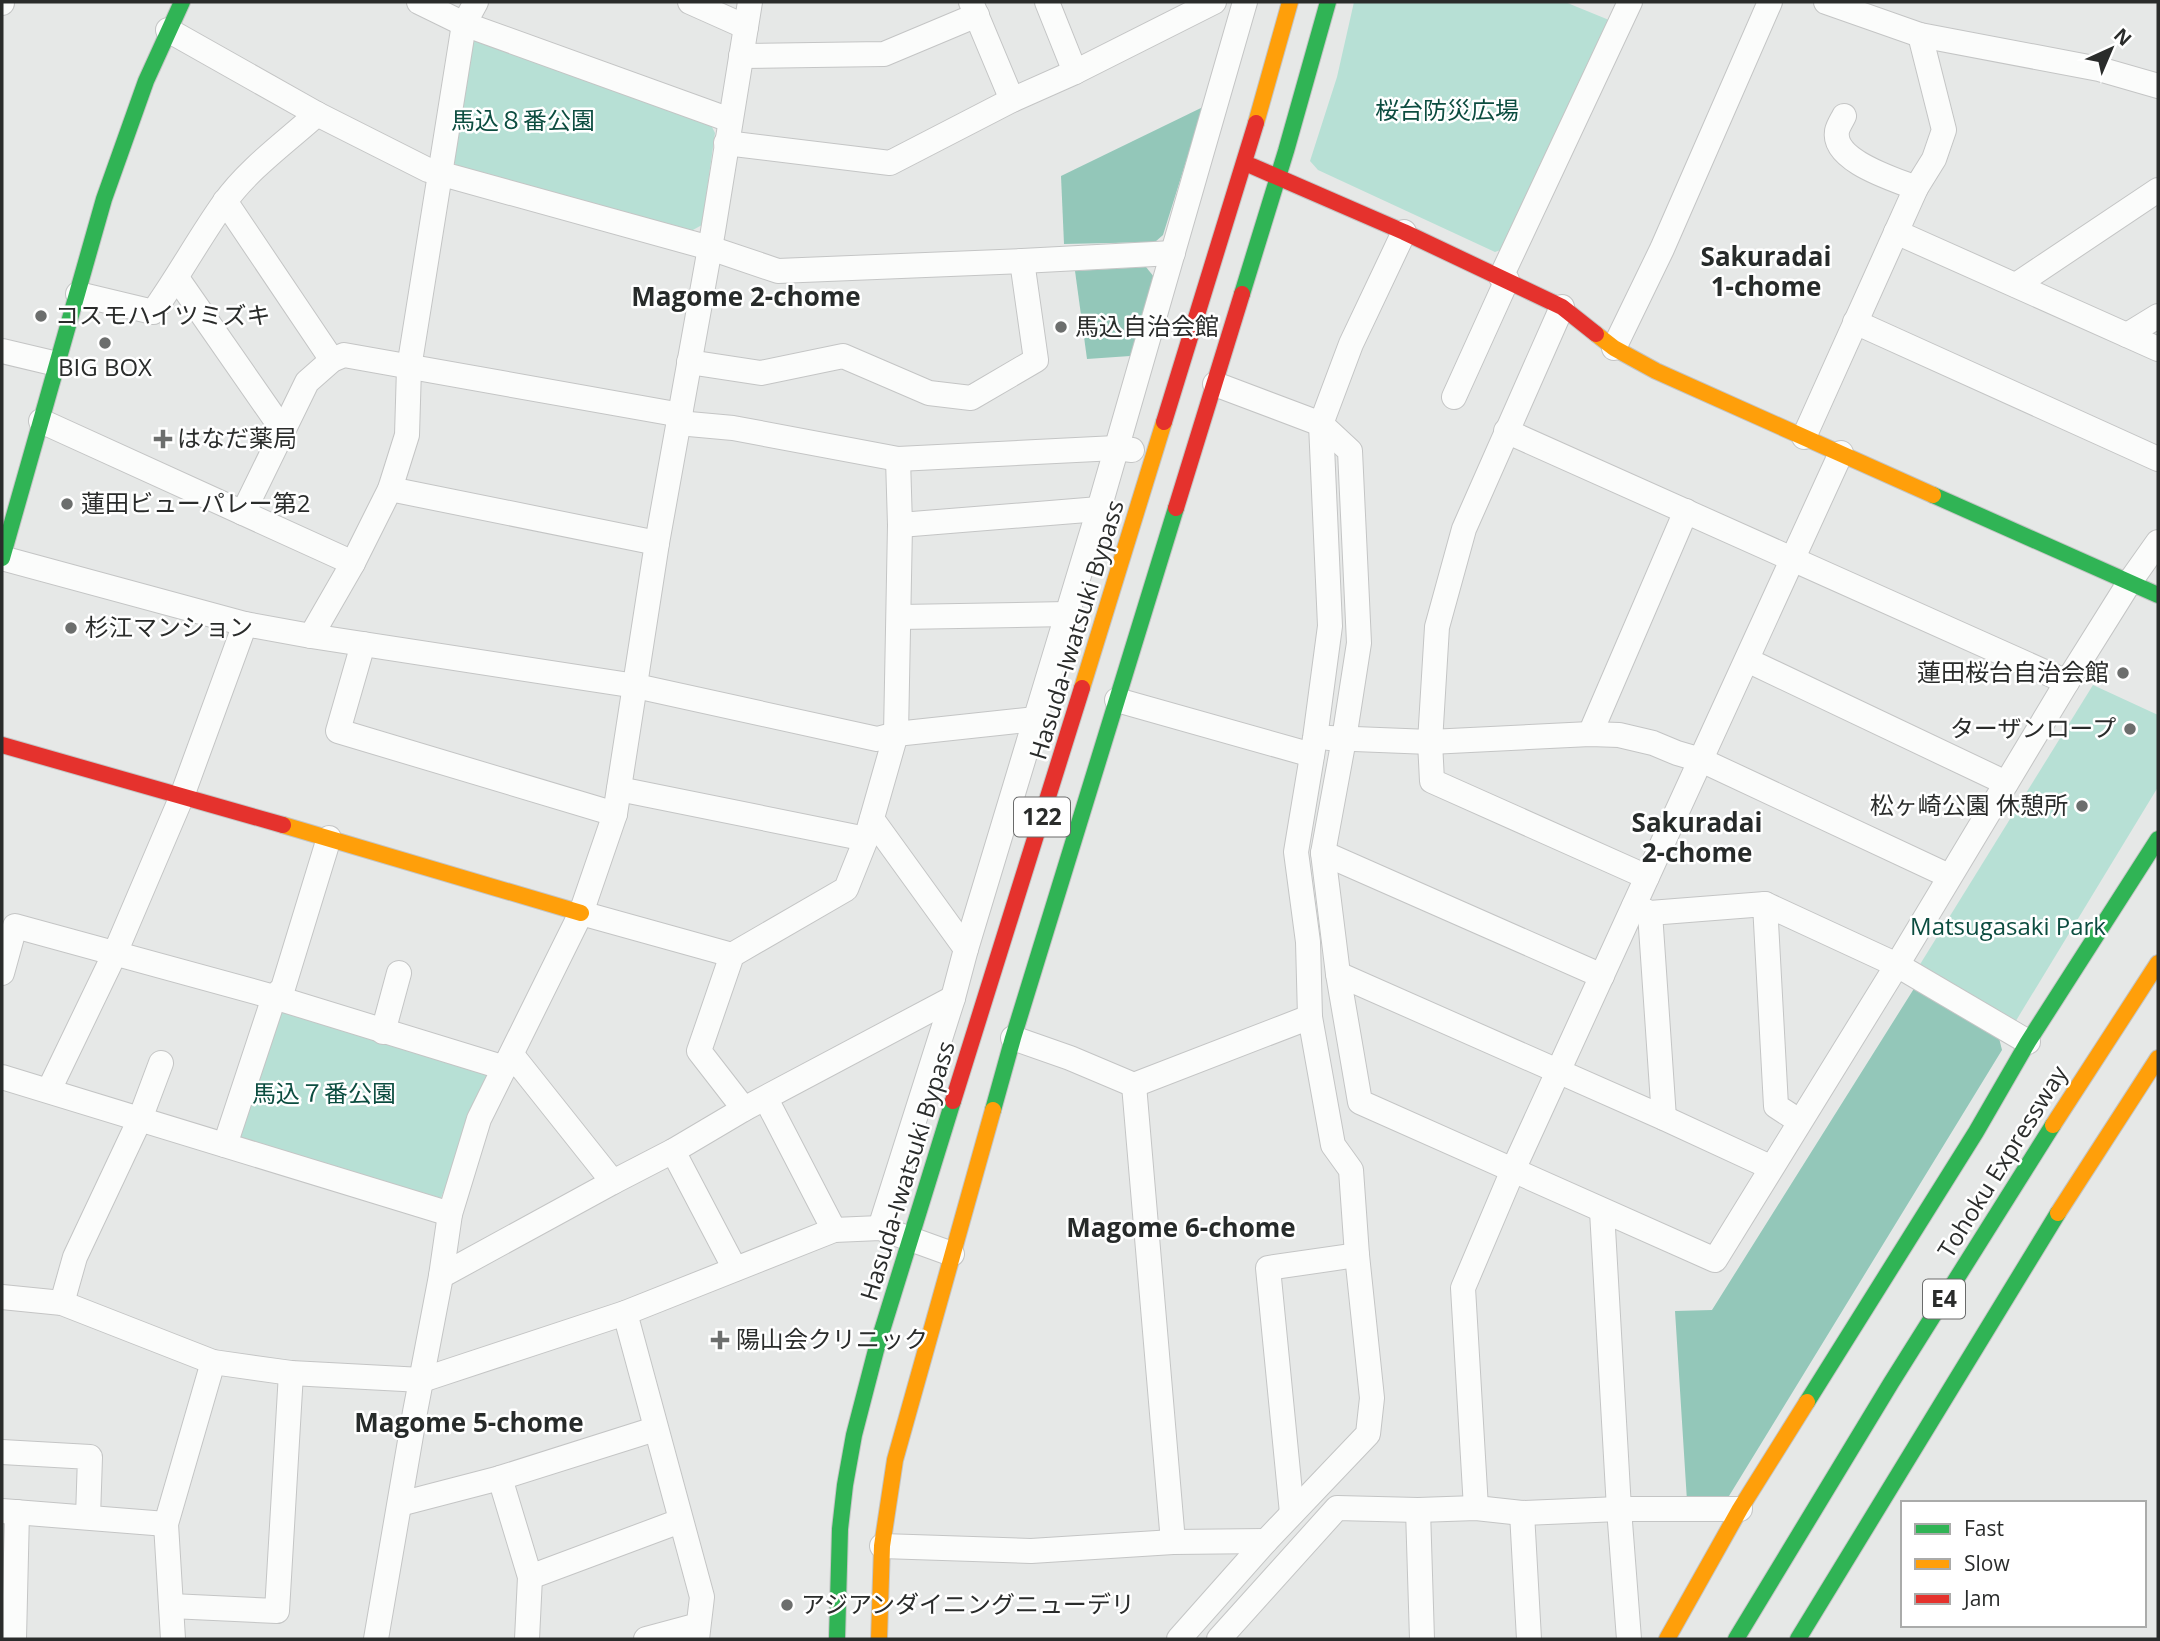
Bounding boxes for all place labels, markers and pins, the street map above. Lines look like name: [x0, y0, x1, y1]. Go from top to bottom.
place label: コスモハイツミズキ: [55, 298, 271, 331]
marker: コスモハイツミズキ: [33, 308, 49, 324]
place label: 馬込自治会館: [1075, 309, 1219, 342]
marker: 馬込自治会館: [1053, 319, 1069, 335]
marker: BIG BOX: [97, 335, 113, 351]
place label: BIG BOX: [58, 350, 152, 383]
place label: はなだ薬局: [177, 421, 297, 454]
marker: はなだ薬局: [155, 431, 171, 447]
place label: 蓮田ビューパレー第2: [81, 486, 310, 519]
marker: 蓮田ビューパレー第2: [59, 496, 75, 512]
place label: 杉江マンション: [85, 610, 253, 643]
marker: 杉江マンション: [63, 620, 79, 636]
place label: 蓮田桜台自治会館: [1917, 655, 2109, 688]
marker: 蓮田桜台自治会館: [2115, 665, 2131, 681]
place label: ターザンロープ: [1950, 711, 2116, 744]
marker: ターザンロープ: [2122, 721, 2138, 737]
place label: 松ヶ崎公園 休憩所: [1870, 788, 2068, 821]
marker: 松ヶ崎公園 休憩所: [2074, 798, 2090, 814]
place label: 陽山会クリニック: [736, 1322, 928, 1355]
marker: 陽山会クリニック: [710, 1330, 730, 1350]
place label: アジアンダイニングニューデリ: [801, 1587, 1135, 1620]
marker: アジアンダイニングニューデリ: [779, 1597, 795, 1613]

